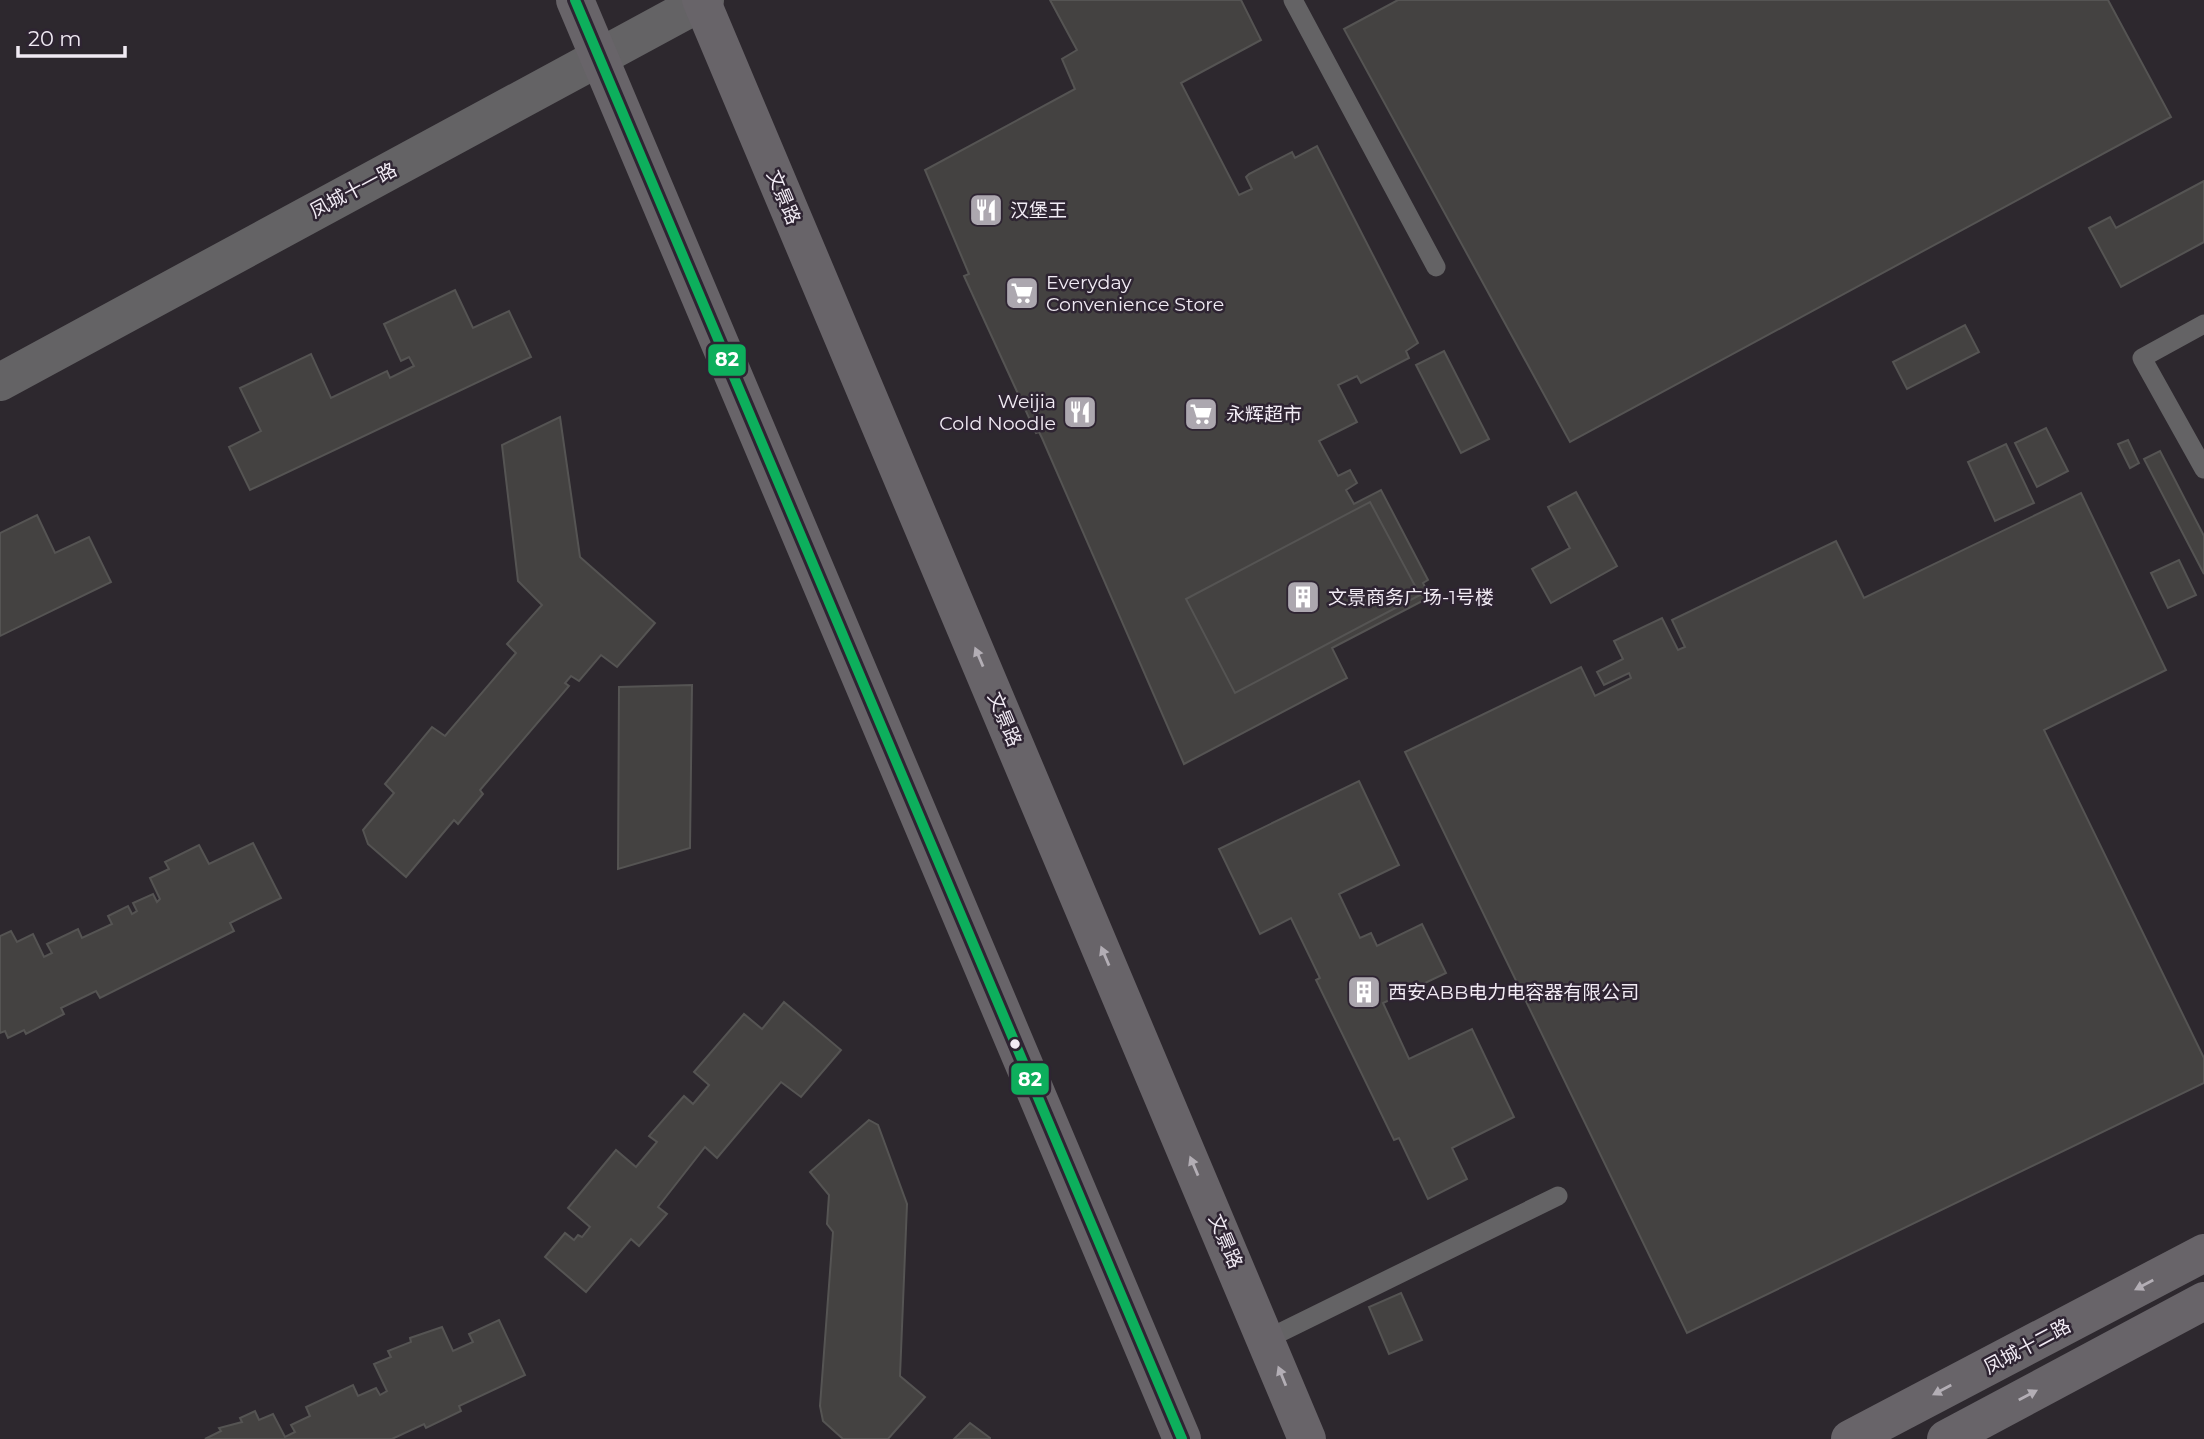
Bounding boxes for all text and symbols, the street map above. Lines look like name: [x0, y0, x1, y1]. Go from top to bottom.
scale bar: [18, 14, 124, 58]
text: 20 m: [28, 26, 82, 51]
street label: 凤城十一路: [306, 158, 401, 223]
street label: 文景路: [762, 166, 805, 228]
restaurant icon: 汉堡王: [967, 191, 1005, 229]
place label: 汉堡王: [1010, 199, 1067, 222]
place label: Everyday Convenience Store: [1046, 271, 1224, 316]
supermarket icon: Everyday Convenience Store: [1003, 274, 1041, 312]
line badge: 82: [707, 343, 747, 377]
text: 82: [715, 348, 739, 371]
place label: Weijia Cold Noodle: [939, 390, 1056, 435]
restaurant icon: Weijia Cold Noodle: [1061, 393, 1099, 431]
supermarket icon: 永辉超市: [1182, 395, 1220, 433]
place label: 永辉超市: [1226, 403, 1302, 426]
building icon: 文景商务广场-1号楼: [1284, 578, 1322, 616]
place label: 文景商务广场-1号楼: [1328, 586, 1494, 609]
one-way arrow: [973, 646, 984, 667]
street label: 文景路: [983, 688, 1026, 750]
one-way arrow: [1100, 946, 1111, 967]
building icon: 西安ABB电力电容器有限公司: [1345, 973, 1383, 1011]
place label: 西安ABB电力电容器有限公司: [1388, 981, 1639, 1004]
unlabelled marker: [1008, 1037, 1022, 1051]
line badge: 82: [1010, 1062, 1050, 1096]
text: 82: [1018, 1068, 1042, 1091]
one-way arrow: [1188, 1156, 1200, 1176]
street label: 文景路: [1204, 1210, 1247, 1272]
one-way arrow: [2133, 1278, 2153, 1290]
street label: 凤城十二路: [1980, 1314, 2075, 1379]
one-way arrow: [1276, 1365, 1287, 1386]
one-way arrow: [1932, 1385, 1952, 1396]
one-way arrow: [2018, 1390, 2038, 1401]

